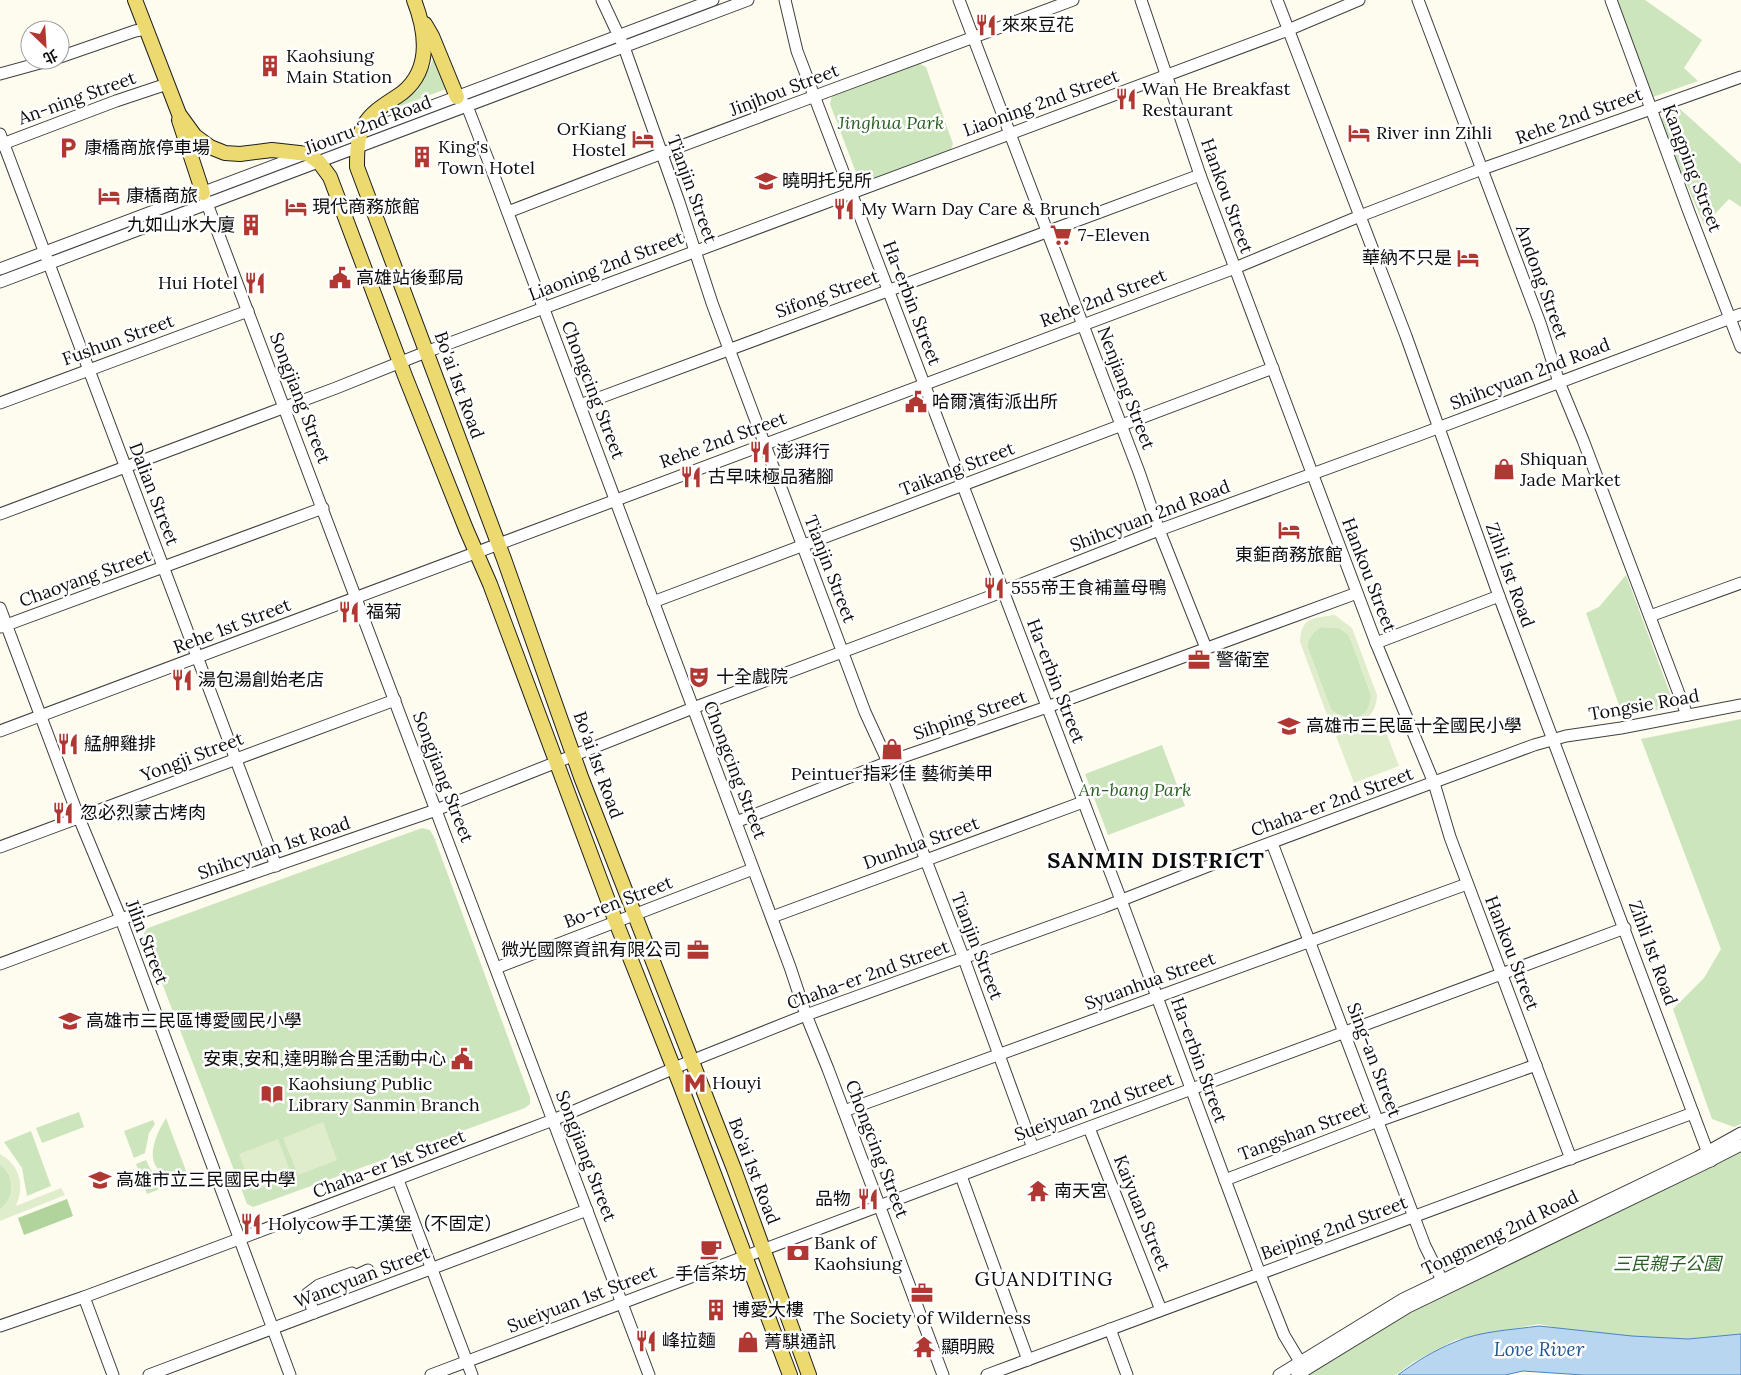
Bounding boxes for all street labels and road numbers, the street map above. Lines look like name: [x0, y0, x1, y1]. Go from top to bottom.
street label: Jinjhou Street: [725, 58, 842, 121]
street label: Liaoning 2nd Street: [960, 64, 1122, 141]
street label: An-ning Street: [14, 66, 139, 130]
street label: Rehe 2nd Street: [1512, 82, 1645, 149]
street label: Jiouru 2nd Road: [300, 90, 435, 160]
street label: Kangping Street: [1658, 101, 1727, 235]
street label: Tianjin Street: [662, 132, 723, 246]
street label: Hankou Street: [1196, 135, 1259, 256]
street label: Andong Street: [1511, 221, 1574, 342]
street label: Liaoning 2nd Street: [525, 225, 687, 306]
street label: Ha-erbin Street: [878, 237, 947, 368]
street label: Rehe 2nd Street: [1036, 263, 1169, 332]
street label: Sifong Street: [772, 264, 882, 323]
street label: Fushun Street: [59, 309, 177, 370]
street label: Chongcing Street: [557, 318, 630, 462]
street label: Nenjiang Street: [1092, 323, 1160, 453]
street label: Bo'ai 1st Road: [429, 328, 490, 442]
street label: Songjiang Street: [265, 329, 336, 467]
street label: Shihcyuan 2nd Road: [1447, 332, 1613, 415]
street label: Rehe 2nd Street: [656, 406, 789, 473]
street label: Taikang Street: [896, 436, 1017, 501]
street label: Dalian Street: [124, 439, 185, 549]
street label: Shihcyuan 2nd Road: [1067, 474, 1233, 557]
street label: Tianjin Street: [799, 512, 861, 626]
street label: Hankou Street: [1337, 514, 1402, 635]
street label: Zihli 1st Road: [1481, 519, 1540, 631]
street label: Chaoyang Street: [16, 543, 154, 612]
street label: Rehe 1st Street: [170, 593, 294, 658]
street label: Ha-erbin Street: [1022, 615, 1091, 746]
street label: Tongsie Road: [1587, 683, 1701, 726]
street label: Sihping Street: [910, 684, 1030, 745]
street label: Chongcing Street: [699, 698, 772, 842]
street label: Songjiang Street: [408, 708, 479, 846]
street label: Bo'ai 1st Road: [568, 708, 629, 822]
street label: Yongji Street: [136, 726, 246, 787]
street label: Chaha-er 2nd Street: [1248, 761, 1416, 842]
street label: Shihcyuan 1st Road: [195, 811, 353, 884]
street label: Dunhua Street: [860, 811, 982, 874]
street label: Bo-ren Street: [560, 870, 675, 933]
street label: Tianjin Street: [946, 889, 1008, 1003]
street label: Hankou Street: [1480, 892, 1545, 1013]
street label: Jilin Street: [121, 895, 174, 987]
street label: Zihli 1st Road: [1624, 897, 1683, 1009]
street label: Chaha-er 2nd Street: [784, 934, 952, 1015]
street label: Syuanhua Street: [1081, 946, 1218, 1015]
street label: Ha-erbin Street: [1166, 994, 1233, 1126]
street label: Sing-an Street: [1342, 999, 1407, 1120]
street label: Sueiyuan 2nd Street: [1011, 1067, 1177, 1146]
street label: Chongcing Street: [841, 1077, 914, 1221]
street label: Songjiang Street: [551, 1087, 622, 1225]
street label: Tangshan Street: [1235, 1095, 1371, 1166]
street label: Bo'ai 1st Road: [724, 1114, 785, 1228]
street label: Chaha-er 1st Street: [309, 1124, 468, 1203]
street label: Kaiyuan Street: [1109, 1152, 1176, 1274]
street label: Tongmeng 2nd Road: [1418, 1185, 1582, 1280]
street label: Beiping 2nd Street: [1257, 1190, 1410, 1265]
street label: Wancyuan Street: [291, 1240, 433, 1313]
street label: Sueiyuan 1st Street: [504, 1259, 660, 1338]

